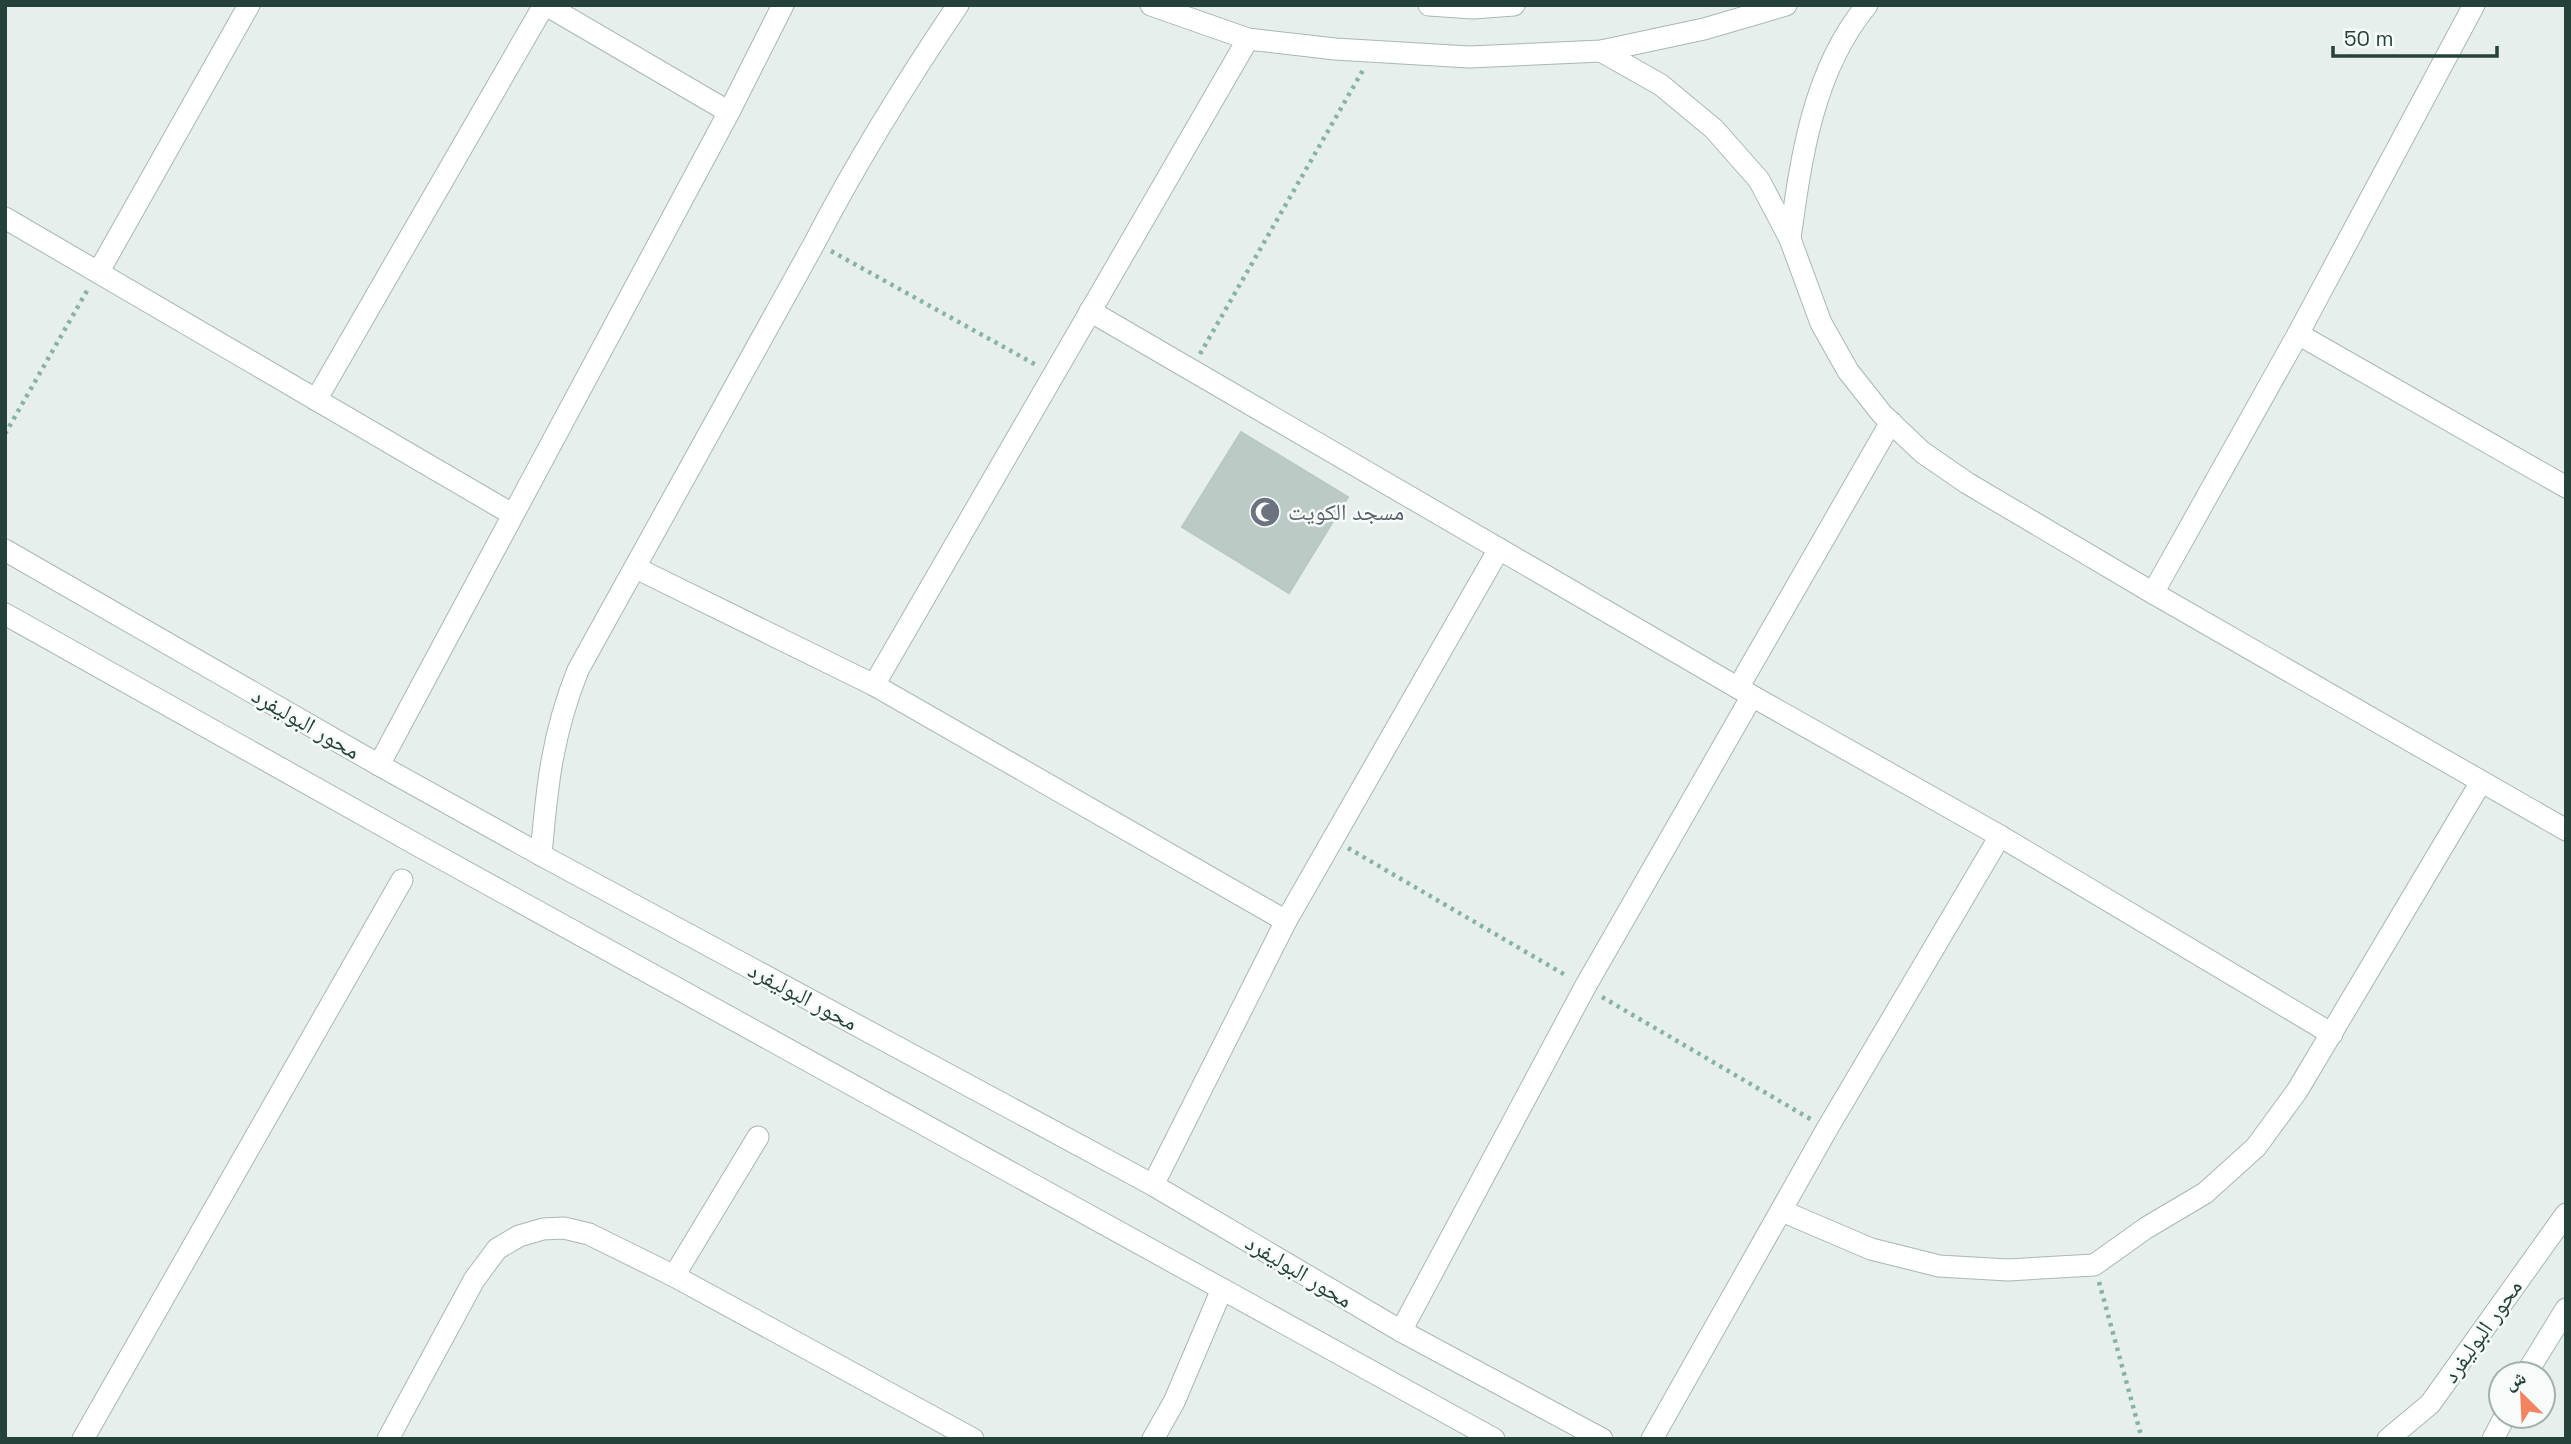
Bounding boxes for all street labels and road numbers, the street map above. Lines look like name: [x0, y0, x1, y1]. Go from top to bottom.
street label: محور البوليفرد: [247, 680, 365, 766]
street label: محور البوليفرد: [743, 955, 863, 1037]
street label: محور البوليفرد: [1240, 1227, 1358, 1315]
street label: محور البوليفرد: [2435, 1273, 2529, 1389]

